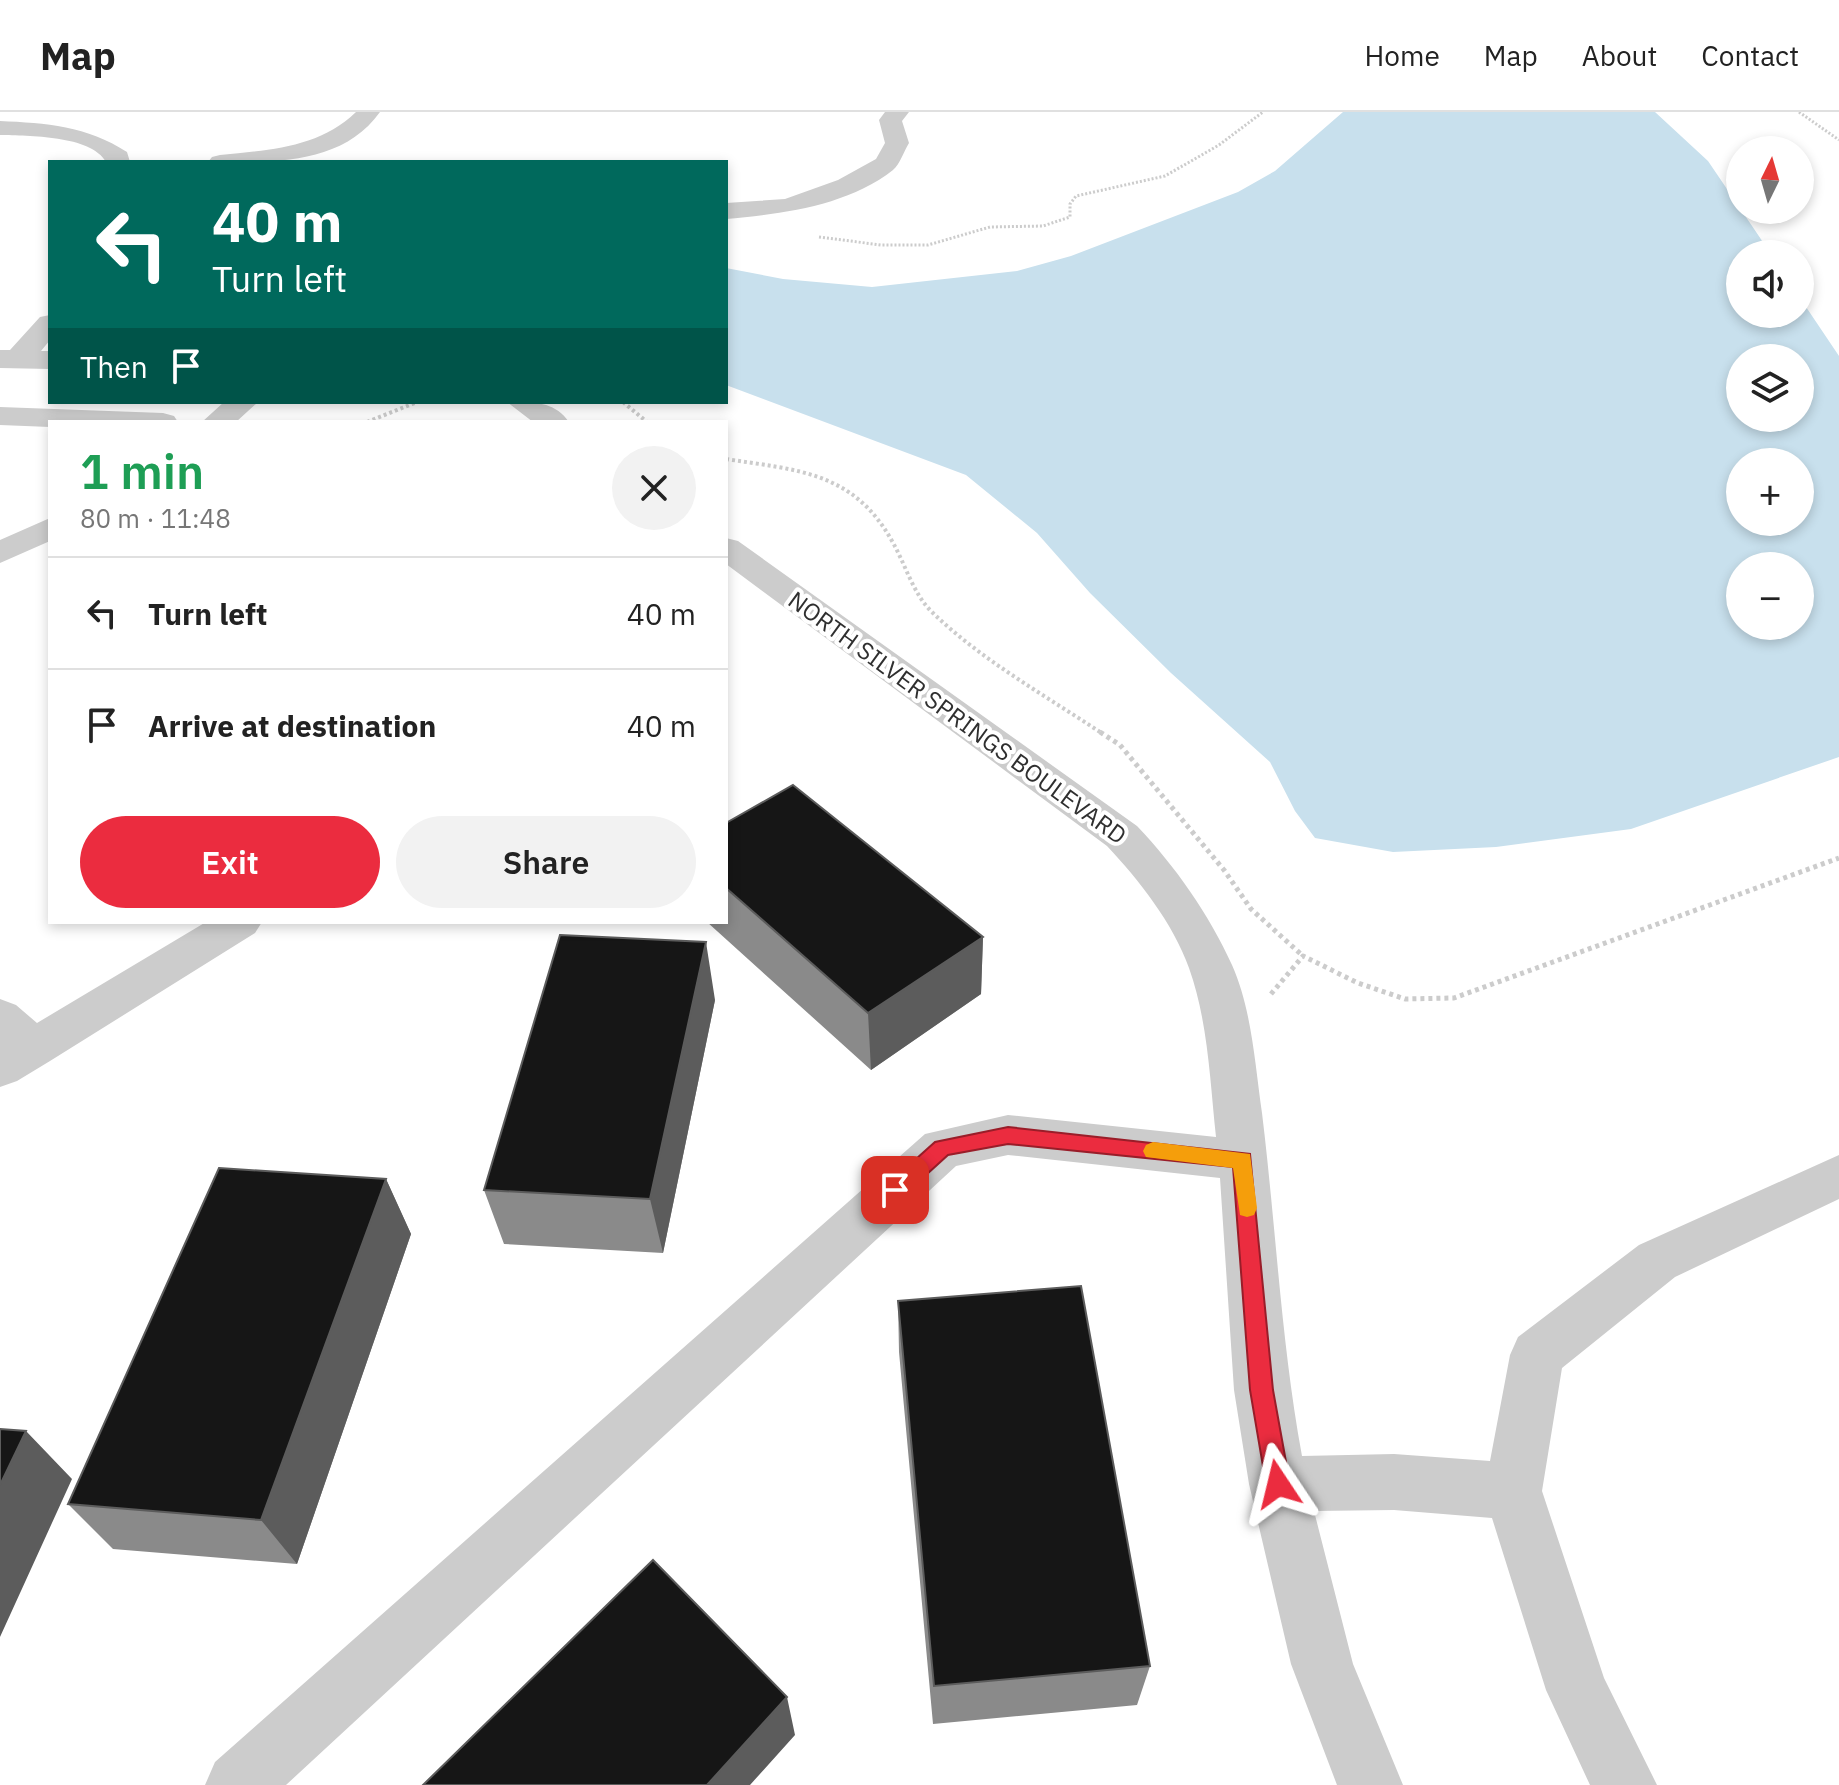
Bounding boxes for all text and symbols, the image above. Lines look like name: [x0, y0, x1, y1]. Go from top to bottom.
text: Map: [40, 31, 116, 80]
text: Home: [1364, 37, 1440, 74]
text: Map: [1484, 37, 1538, 74]
text: About: [1582, 37, 1657, 74]
text: Contact: [1701, 37, 1799, 74]
north arrow: [1726, 136, 1814, 224]
map controls: [1726, 136, 1814, 640]
text: 40 m: [212, 185, 342, 257]
icon: left: [80, 192, 184, 296]
button: sound: [1726, 240, 1814, 328]
text: Turn left: [212, 255, 347, 302]
icon: arrive: [164, 344, 208, 388]
button: layers: [1726, 344, 1814, 432]
text: Then: [80, 347, 148, 386]
text: 1 min: [80, 440, 204, 502]
button: close: [612, 446, 696, 530]
button: +: [1726, 448, 1814, 536]
text: 80 m · 11:48: [80, 501, 231, 535]
button: −: [1726, 552, 1814, 640]
street label: NORTH SILVER SPRINGS BOULEVARD: [782, 584, 1133, 851]
icon: left: [80, 591, 124, 635]
text: Turn left: [148, 594, 267, 633]
text: 40 m: [627, 594, 696, 633]
icon: arrive: [80, 703, 124, 747]
text: Arrive at destination: [148, 706, 436, 745]
text: 40 m: [627, 706, 696, 745]
button: Exit: [80, 816, 380, 908]
button: Share: [396, 816, 696, 908]
pin: [861, 1156, 929, 1224]
icon: arrive: [873, 1168, 917, 1212]
position arrow: [1236, 1442, 1320, 1526]

